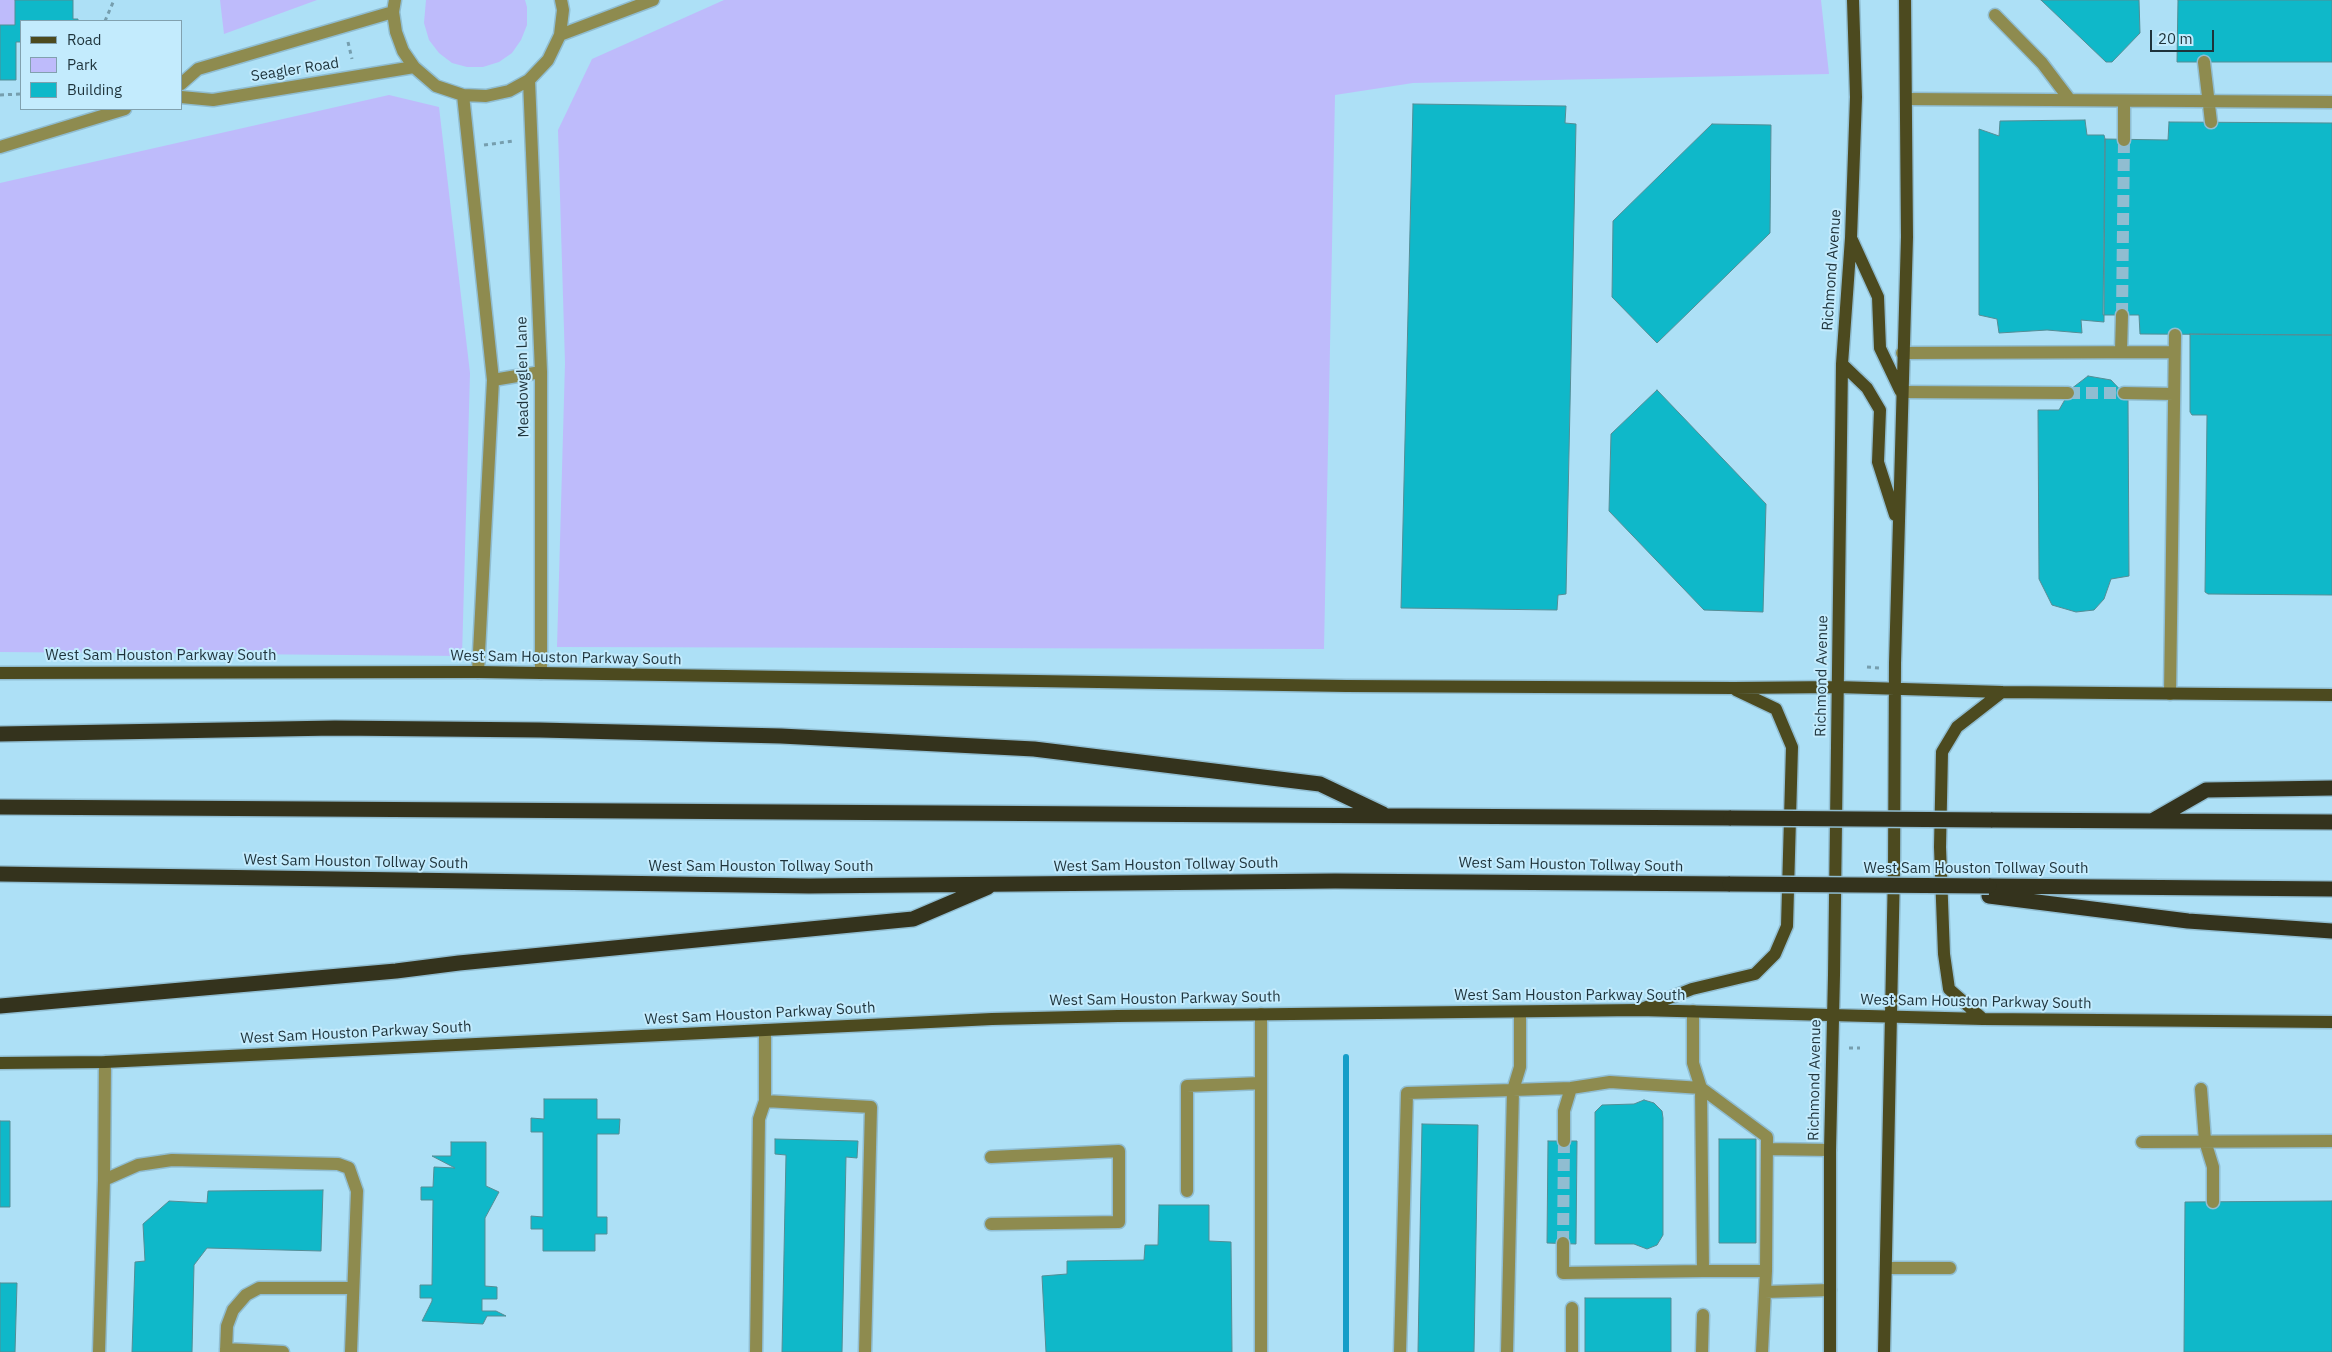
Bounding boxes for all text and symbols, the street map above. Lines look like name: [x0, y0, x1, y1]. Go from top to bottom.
legend: [20, 20, 182, 110]
scale bar: [2152, 20, 2216, 52]
text: 20 m: [2158, 29, 2193, 48]
text: Road: [67, 30, 102, 49]
street label: Seagler Road: [250, 54, 340, 86]
text: Park: [67, 55, 97, 74]
text: Building: [67, 80, 122, 99]
street label: Richmond Avenue: [1819, 209, 1845, 331]
street label: Meadowglen Lane: [513, 316, 533, 438]
street label: Richmond Avenue: [1812, 615, 1832, 737]
street label: West Sam Houston Parkway South: [45, 647, 277, 665]
street label: West Sam Houston Parkway South: [450, 647, 682, 669]
street label: West Sam Houston Tollway South: [243, 851, 469, 873]
street label: West Sam Houston Tollway South: [1053, 854, 1279, 876]
street label: West Sam Houston Tollway South: [1458, 854, 1684, 876]
street label: West Sam Houston Tollway South: [649, 858, 873, 876]
street label: West Sam Houston Tollway South: [1864, 860, 2088, 878]
street label: West Sam Houston Parkway South: [1454, 987, 1686, 1005]
street label: West Sam Houston Parkway South: [1049, 988, 1281, 1010]
street label: West Sam Houston Parkway South: [1860, 991, 2092, 1013]
street label: West Sam Houston Parkway South: [644, 999, 876, 1029]
street label: West Sam Houston Parkway South: [240, 1018, 472, 1048]
street label: Richmond Avenue: [1805, 1019, 1825, 1141]

